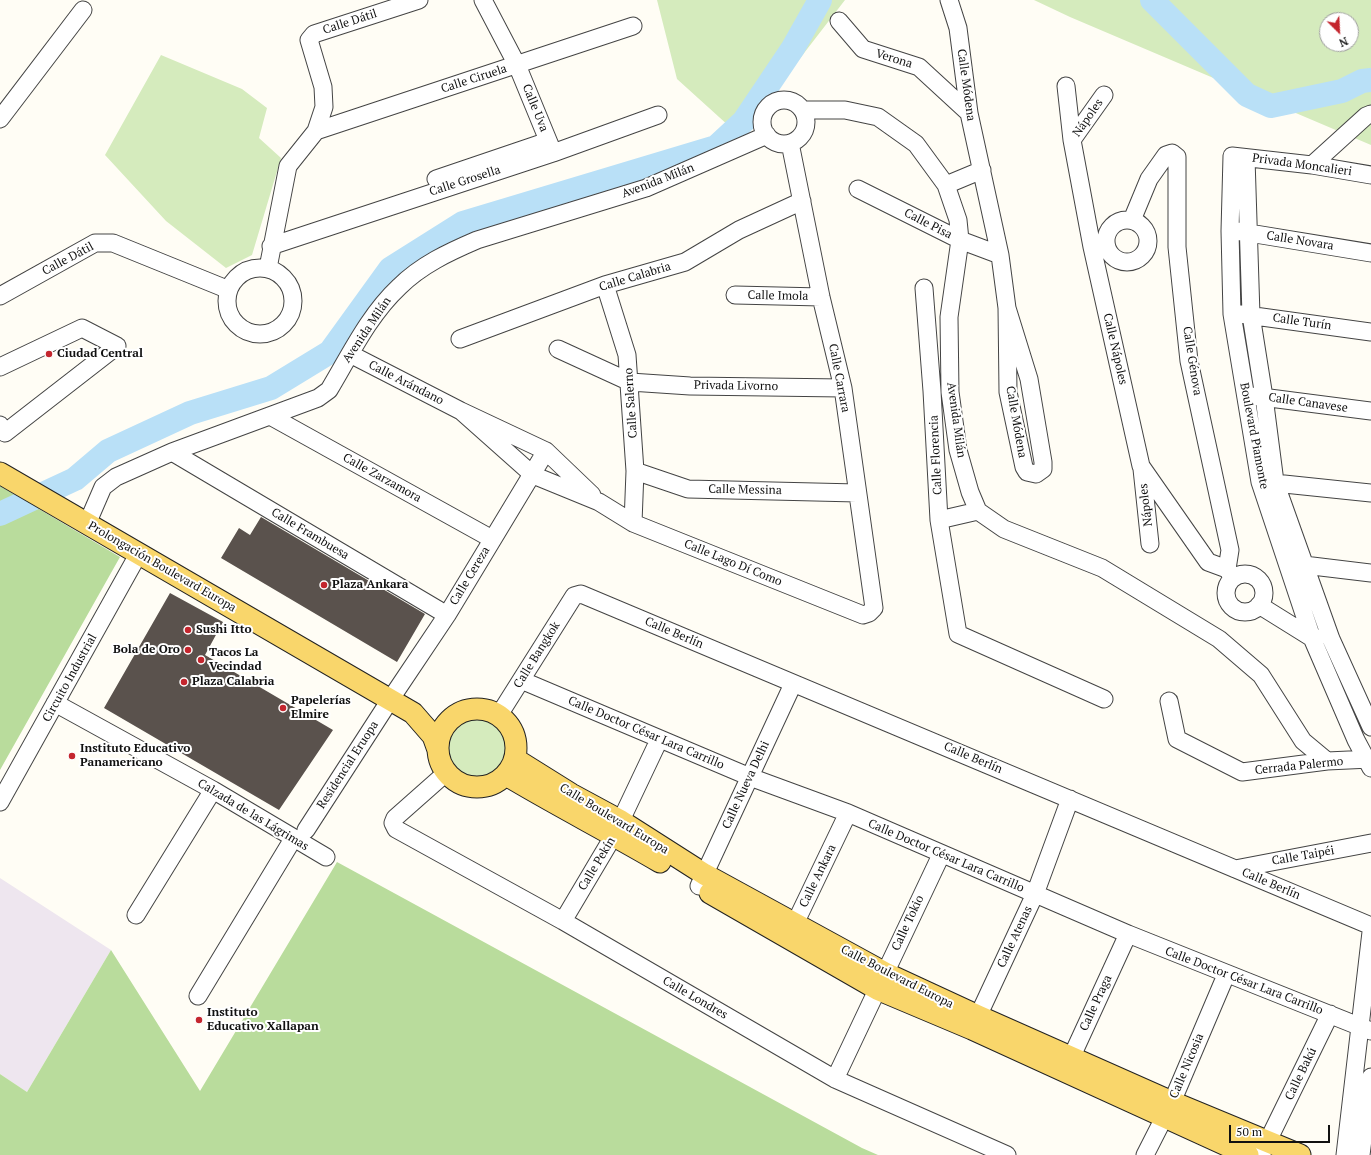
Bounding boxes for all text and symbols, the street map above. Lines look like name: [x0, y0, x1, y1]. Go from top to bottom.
street label: Calle Dátil: [321, 6, 379, 38]
north arrow: [1319, 12, 1359, 52]
text: N: [1337, 34, 1350, 50]
street label: Verona: [874, 47, 914, 71]
street label: Calle Módena: [954, 48, 978, 122]
street label: Calle Ciruela: [439, 62, 509, 96]
street label: Calle Uva: [519, 82, 551, 134]
street label: Nápoles: [1070, 96, 1106, 140]
street label: Privada Moncalieri: [1251, 151, 1353, 179]
street label: Avenida Milán: [620, 161, 696, 201]
street label: Calle Grosella: [428, 163, 502, 199]
street label: Calle Pisa: [902, 206, 954, 242]
street label: Calle Novara: [1265, 229, 1335, 253]
street label: Calle Dátil: [40, 239, 96, 279]
street label: Calle Calabria: [597, 259, 673, 295]
street label: Calle Imola: [747, 288, 809, 304]
street label: Avenida Milán: [340, 294, 394, 366]
street label: Calle Turín: [1272, 311, 1332, 333]
street label: Calle Nápoles: [1100, 312, 1130, 386]
street label: Calle Génova: [1179, 325, 1205, 397]
street label: Calle Carrara: [825, 342, 853, 414]
place label: Ciudad Central: [57, 347, 143, 361]
marker: Ciudad Central: [44, 349, 54, 359]
street label: Calle Arándano: [366, 358, 446, 408]
street label: Calle Salerno: [621, 367, 641, 439]
street label: Privada Livorno: [694, 378, 778, 394]
street label: Avenida Milán: [944, 381, 968, 459]
street label: Boulevard Piamonte: [1237, 382, 1271, 490]
street label: Calle Módena: [1003, 385, 1029, 459]
street label: Calle Canavese: [1267, 390, 1349, 416]
street label: Calle Florencia: [927, 415, 945, 495]
street label: Calle Zarzamora: [340, 450, 424, 506]
street label: Calle Messina: [708, 482, 782, 498]
street label: Nápoles: [1136, 483, 1156, 527]
street label: Calle Frambuesa: [268, 505, 352, 563]
street label: Prolongación Boulevard Europa: [85, 519, 239, 615]
street label: Calle Lago Dí Como: [682, 537, 784, 589]
street label: Calle Cereza: [447, 544, 493, 608]
place label: Plaza Ankara: [332, 578, 408, 592]
marker: Plaza Ankara: [319, 580, 329, 590]
street label: Calle Berlín: [642, 614, 706, 652]
street label: Calle Bangkok: [511, 619, 563, 691]
place label: Sushi Itto: [196, 623, 252, 637]
marker: Sushi Itto: [183, 625, 193, 635]
street label: Circuito Industrial: [40, 631, 100, 725]
place label: Bola de Oro: [113, 643, 180, 657]
marker: Bola de Oro: [183, 645, 193, 655]
place label: Tacos La Vecindad: [209, 646, 262, 674]
marker: Tacos La Vecindad: [196, 655, 206, 665]
place label: Plaza Calabria: [192, 675, 275, 689]
marker: Plaza Calabria: [179, 677, 189, 687]
place label: Papelerías Elmire: [291, 694, 351, 722]
street label: Calle Doctor César Lara Carrillo: [566, 694, 726, 772]
marker: Papelerías Elmire: [278, 703, 288, 713]
street label: Residencial Eruopa: [314, 718, 382, 812]
street label: Calle Nueva Delhi: [719, 739, 773, 831]
street label: Calle Berlín: [941, 739, 1005, 777]
place label: Instituto Educativo Panamericano: [80, 742, 190, 770]
marker: Instituto Educativo Panamericano: [67, 751, 77, 761]
street label: Cerrada Palermo: [1254, 754, 1344, 778]
street label: Calzada de las Lágrimas: [195, 776, 311, 854]
street label: Calle Boulevard Europa: [557, 781, 671, 857]
street label: Calle Doctor César Lara Carrillo: [866, 817, 1026, 895]
street label: Calle Pekín: [575, 835, 619, 893]
street label: Calle Ankara: [797, 842, 839, 910]
street label: Calle Taipéi: [1271, 843, 1335, 869]
street label: Calle Berlín: [1239, 865, 1303, 903]
street label: Calle Tokio: [889, 893, 927, 953]
street label: Calle Atenas: [994, 904, 1036, 970]
street label: Calle Boulevard Europa: [838, 942, 956, 1012]
street label: Calle Doctor César Lara Carrillo: [1163, 944, 1325, 1018]
street label: Calle Praga: [1077, 973, 1115, 1033]
street label: Calle Londres: [660, 974, 730, 1022]
place label: Instituto Educativo Xallapan: [207, 1006, 319, 1034]
marker: Instituto Educativo Xallapan: [194, 1015, 204, 1025]
street label: Calle Nicosia: [1167, 1031, 1207, 1101]
street label: Calle Bakú: [1282, 1045, 1320, 1103]
scale bar: [1231, 1117, 1332, 1143]
text: 50 m: [1236, 1124, 1262, 1139]

